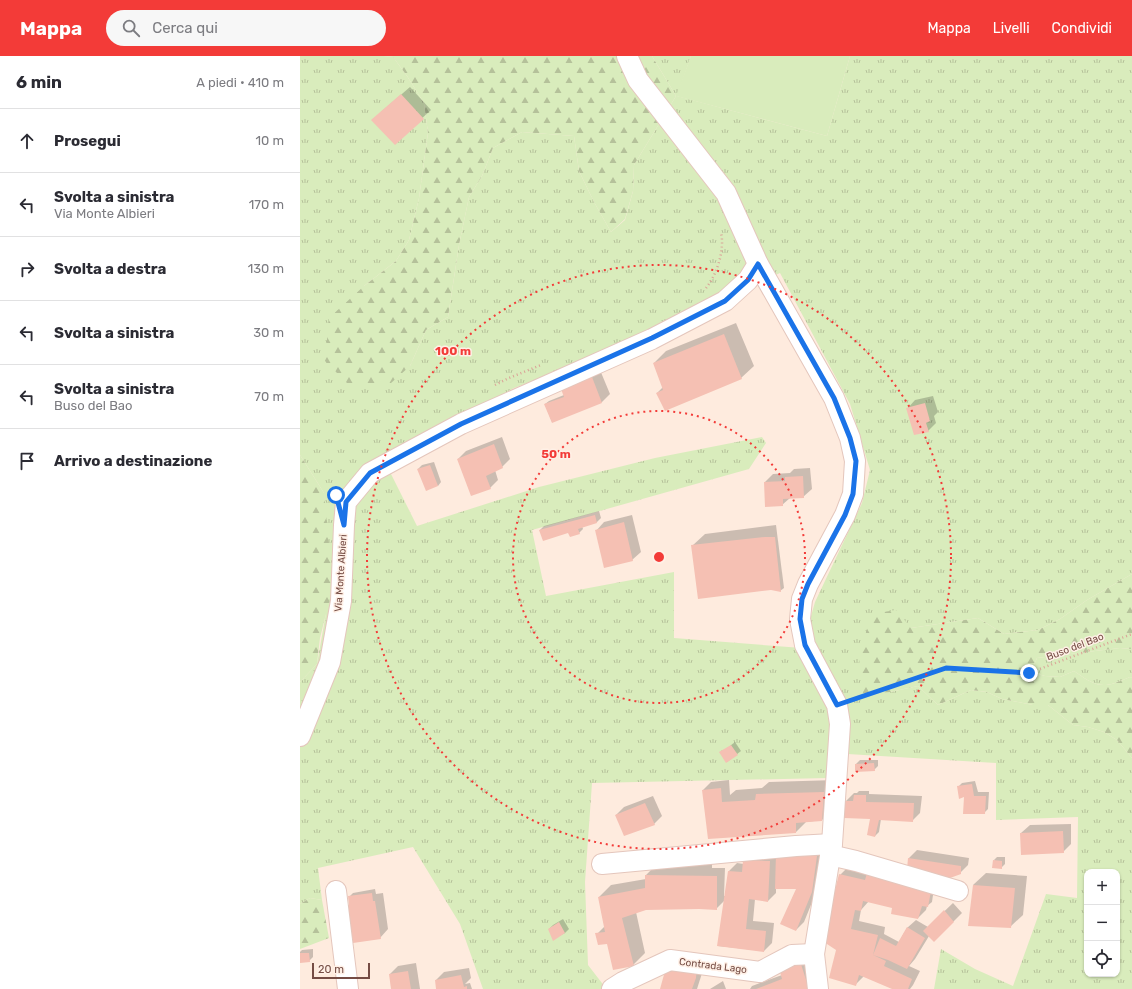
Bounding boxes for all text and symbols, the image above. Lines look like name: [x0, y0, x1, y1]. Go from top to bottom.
search box: [106, 10, 386, 46]
text: Mappa: [20, 17, 82, 40]
icon: search: [120, 17, 142, 39]
text: Cerca qui: [152, 19, 218, 37]
text: Mappa: [927, 20, 971, 37]
text: Livelli: [993, 20, 1030, 37]
text: Condividi: [1052, 20, 1112, 37]
text: 6 min: [16, 72, 62, 92]
text: A piedi · 410 m: [196, 75, 284, 90]
icon: ahead: [16, 130, 38, 152]
text: Prosegui: [54, 132, 121, 150]
text: 10 m: [255, 133, 284, 148]
text: Svolta a sinistra: [54, 188, 174, 206]
icon: left: [16, 194, 38, 216]
text: 170 m: [249, 197, 284, 212]
text: Via Monte Albieri: [54, 206, 155, 221]
icon: right: [16, 258, 38, 280]
text: Svolta a destra: [54, 260, 166, 278]
text: 130 m: [248, 261, 284, 276]
icon: left: [16, 322, 38, 344]
text: Svolta a sinistra: [54, 324, 174, 342]
text: 30 m: [253, 325, 284, 340]
text: 100 m: [435, 344, 471, 358]
text: Svolta a sinistra: [54, 380, 174, 398]
icon: left: [16, 386, 38, 408]
text: 70 m: [254, 389, 284, 404]
text: Buso del Bao: [54, 398, 132, 413]
text: 50 m: [541, 447, 571, 461]
icon: arrive: [16, 450, 38, 472]
text: Arrivo a destinazione: [54, 452, 212, 470]
route start: [327, 486, 345, 504]
street label: Via Monte Albieri: [332, 534, 350, 612]
centre of rings: [652, 550, 666, 564]
street label: Buso del Bao: [1045, 630, 1106, 663]
route end: [1020, 664, 1038, 682]
map controls: [1084, 869, 1120, 977]
button: +: [1084, 869, 1120, 905]
button: −: [1084, 905, 1120, 941]
button: locate: [1084, 941, 1120, 977]
street label: Contrada Lago: [678, 956, 748, 976]
scale bar: [312, 961, 370, 980]
text: 20 m: [318, 963, 344, 976]

